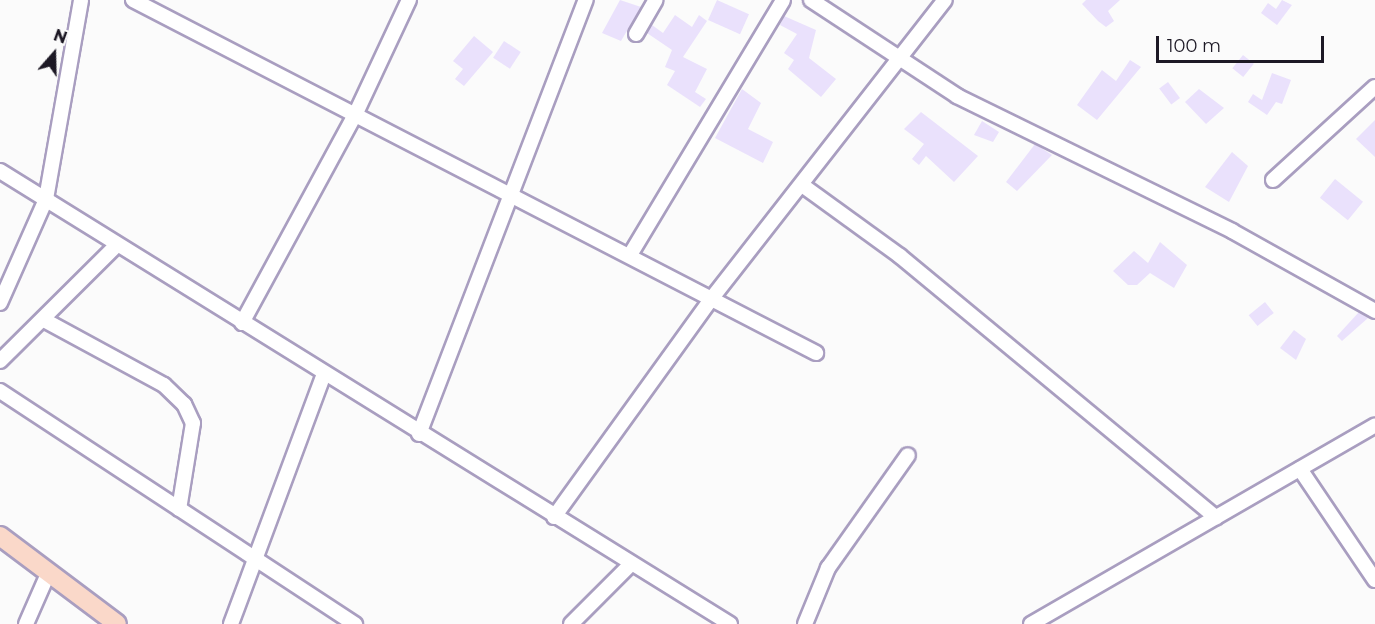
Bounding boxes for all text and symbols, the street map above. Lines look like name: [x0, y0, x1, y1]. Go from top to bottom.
north arrow: [24, 24, 84, 84]
scale bar: [1159, 24, 1327, 62]
text: N: [51, 25, 70, 48]
text: 100 m: [1167, 35, 1221, 57]

